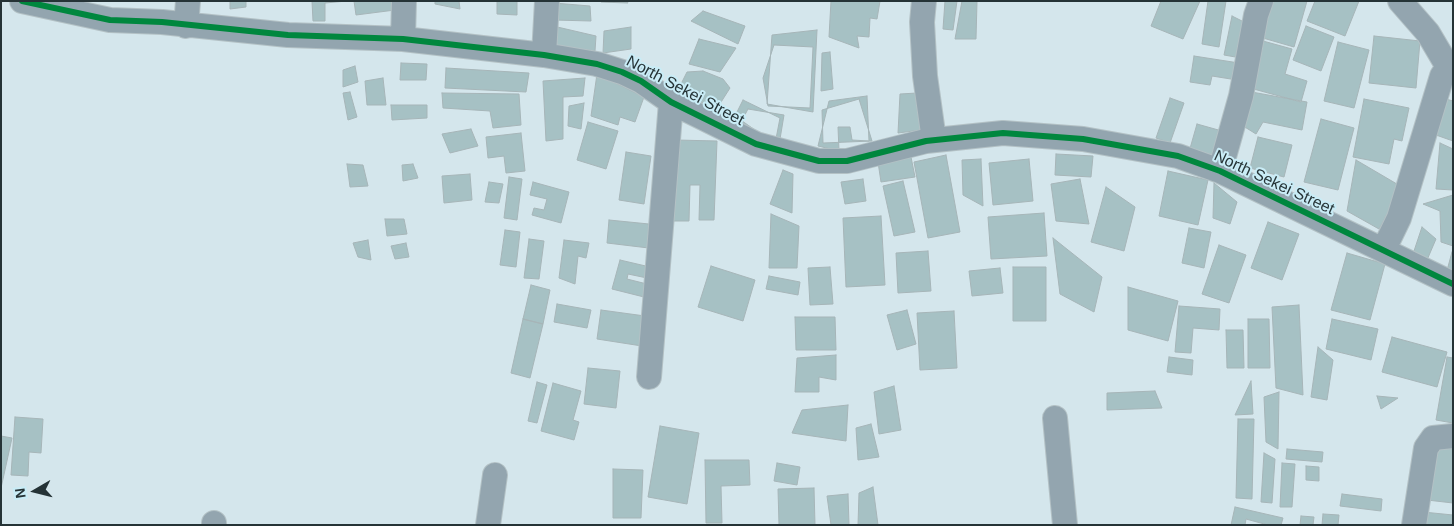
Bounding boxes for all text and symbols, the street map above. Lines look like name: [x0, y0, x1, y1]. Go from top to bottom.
street label: North Sekei Street: [623, 52, 747, 130]
street label: North Sekei Street: [1211, 147, 1337, 219]
north arrow: [10, 466, 60, 516]
text: N: [12, 487, 29, 499]

